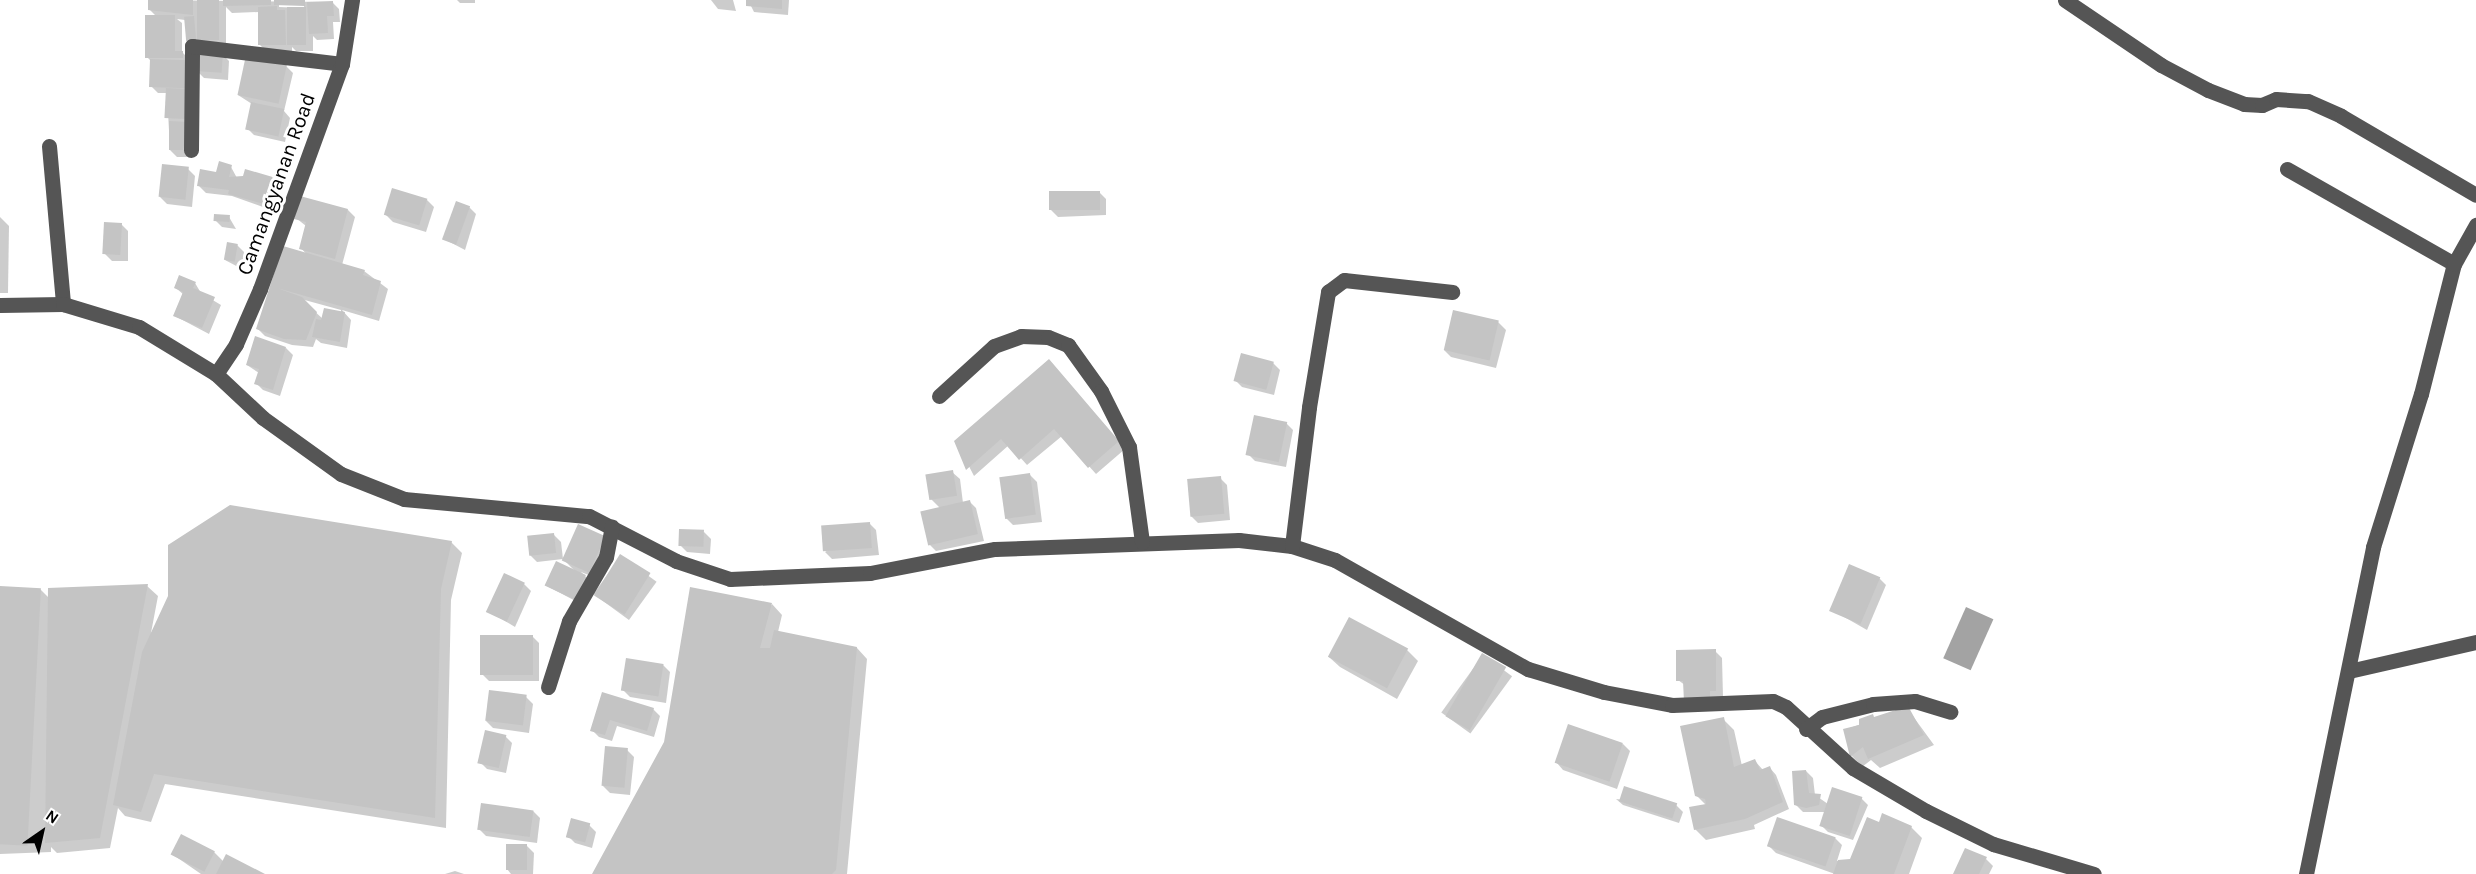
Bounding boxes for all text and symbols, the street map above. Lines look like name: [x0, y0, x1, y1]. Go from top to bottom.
street label: Camangyanan Road: [231, 89, 321, 279]
north arrow: [12, 802, 72, 862]
text: N: [42, 806, 62, 828]

